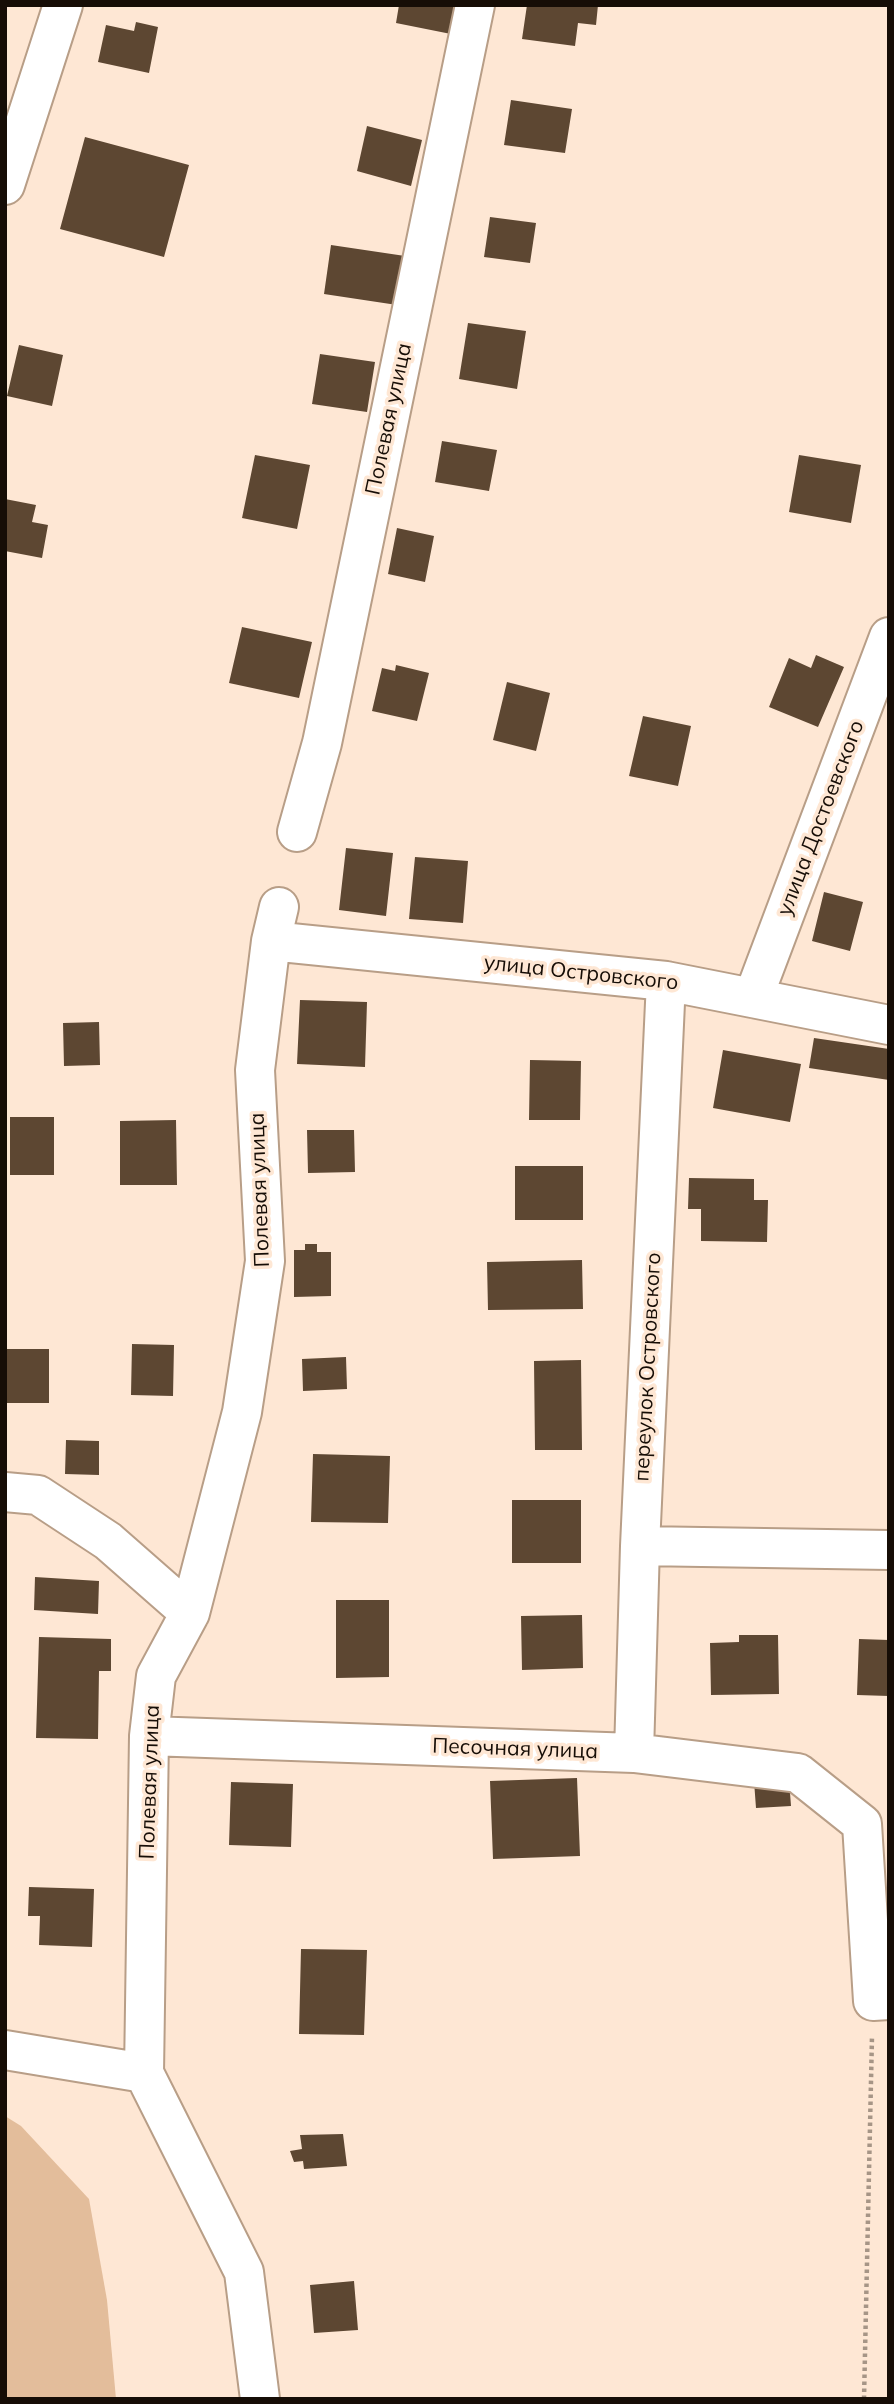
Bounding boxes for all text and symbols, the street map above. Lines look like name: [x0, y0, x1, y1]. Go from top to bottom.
street label: Полевая улица: [361, 341, 417, 497]
street label: улица Достоевского: [772, 717, 870, 919]
street label: улица Островского: [483, 950, 679, 996]
street label: Полевая улица: [245, 1112, 275, 1268]
street label: переулок Островского: [629, 1252, 667, 1482]
street label: Полевая улица: [135, 1704, 165, 1860]
street label: Песочная улица: [432, 1734, 598, 1764]

